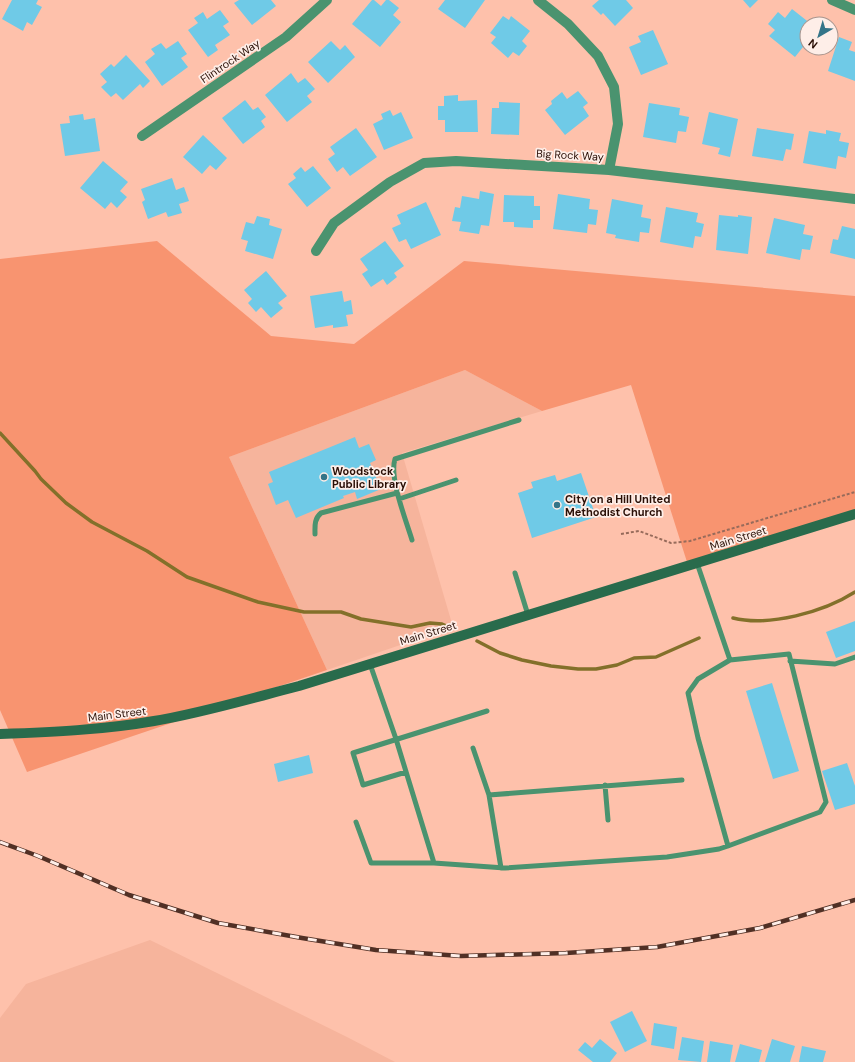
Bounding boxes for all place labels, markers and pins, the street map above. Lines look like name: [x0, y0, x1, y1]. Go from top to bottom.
place label: Woodstock Public Library: [332, 464, 407, 491]
marker: Woodstock Public Library: [319, 472, 329, 482]
place label: City on a Hill United Methodist Church: [565, 492, 670, 519]
marker: City on a Hill United Methodist Church: [552, 500, 562, 510]

